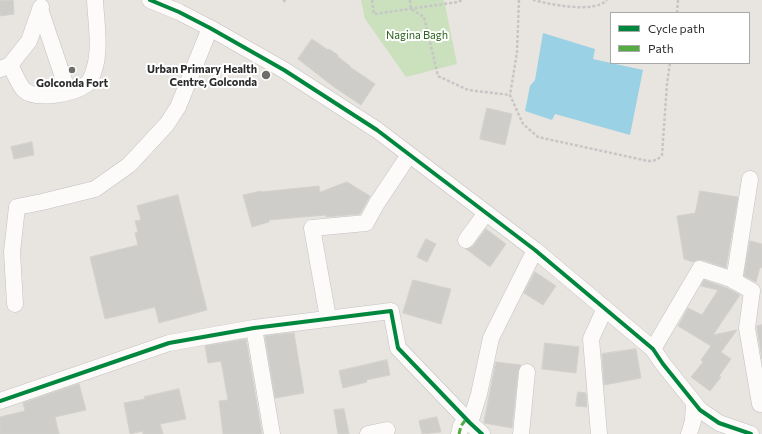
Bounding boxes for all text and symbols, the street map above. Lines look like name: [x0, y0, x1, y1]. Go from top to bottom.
legend: [610, 12, 750, 64]
text: Cycle path: [648, 21, 705, 35]
park label: Nagina Bagh: [386, 28, 448, 42]
text: Path: [648, 41, 674, 55]
place label: Urban Primary Health Centre, Golconda: [147, 62, 257, 88]
marker: Golconda Fort: [67, 65, 77, 75]
marker: Urban Primary Health Centre, Golconda: [260, 69, 272, 81]
place label: Golconda Fort: [36, 76, 108, 90]

